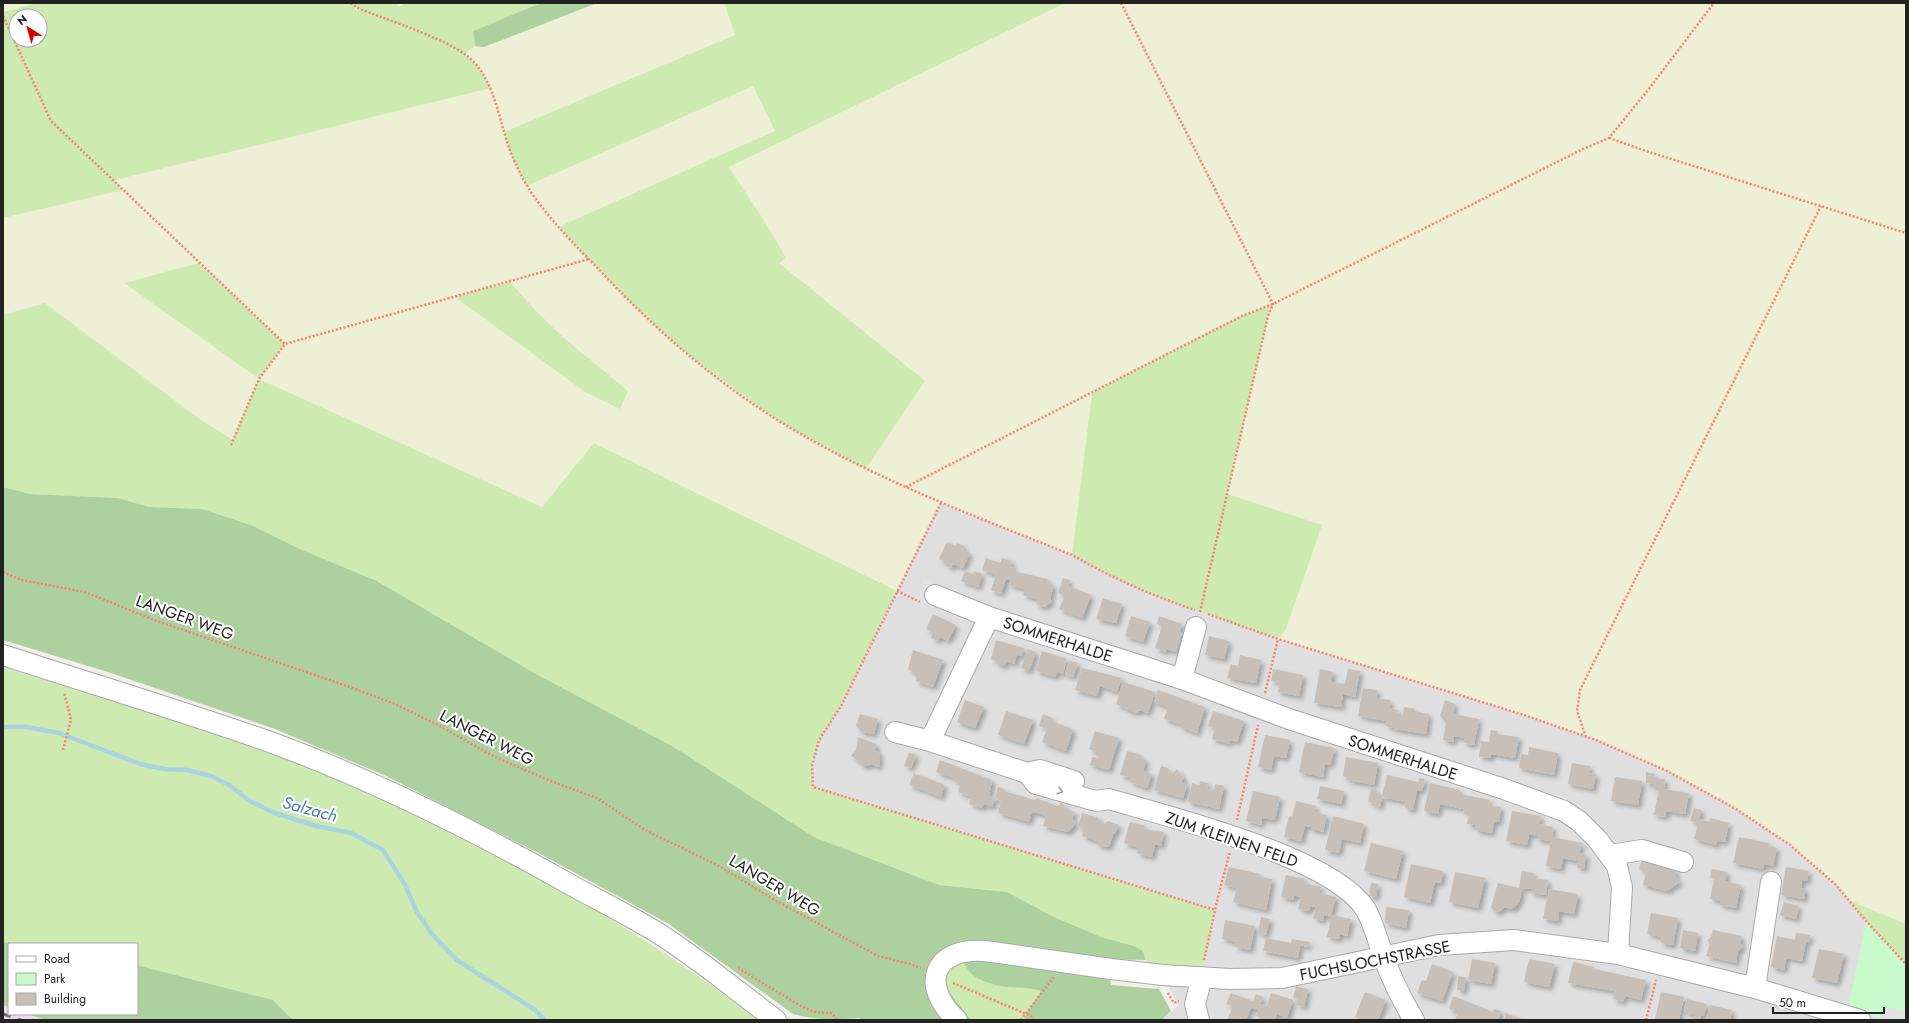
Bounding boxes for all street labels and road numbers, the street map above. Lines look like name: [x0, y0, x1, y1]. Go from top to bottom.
street label: LANGER WEG: [133, 589, 237, 646]
street label: SOMMERHALDE: [1000, 611, 1116, 668]
street label: LANGER WEG: [436, 704, 538, 771]
street label: SOMMERHALDE: [1345, 729, 1461, 786]
street label: ZUM KLEINEN FELD: [1162, 806, 1301, 873]
street label: LANGER WEG: [725, 849, 825, 922]
street label: FUCHSLOCHSTRASSE: [1298, 935, 1452, 986]

